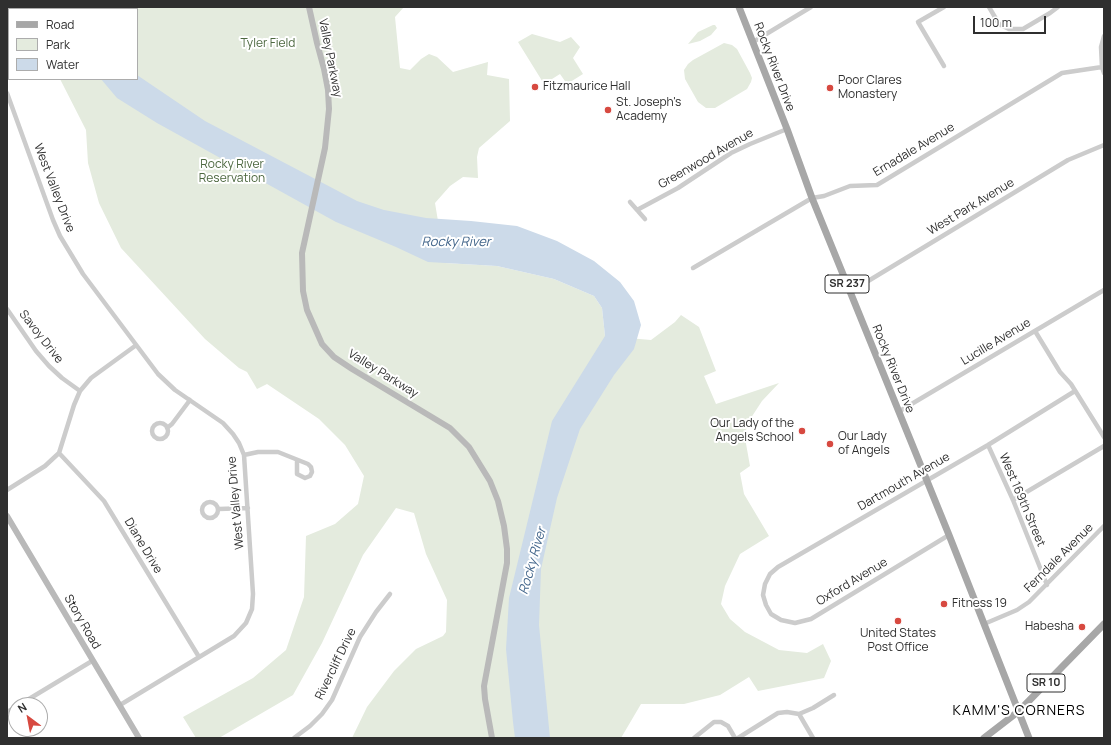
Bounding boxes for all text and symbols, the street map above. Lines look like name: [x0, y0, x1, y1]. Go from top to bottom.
legend: [8, 8, 138, 80]
scale bar: [975, 8, 1048, 34]
text: 100 m: [980, 14, 1012, 31]
text: Road: [46, 16, 74, 33]
street label: Valley Parkway: [315, 17, 345, 99]
street label: Rocky River Drive: [750, 21, 798, 113]
text: Park: [46, 36, 70, 53]
park label: Tyler Field: [241, 37, 295, 51]
text: Water: [46, 56, 79, 73]
place label: Poor Clares Monastery: [838, 74, 902, 102]
place label: Fitzmaurice Hall: [543, 80, 630, 94]
marker: Fitzmaurice Hall: [530, 82, 540, 92]
marker: Poor Clares Monastery: [825, 83, 835, 93]
place label: St. Joseph's Academy: [616, 96, 681, 124]
marker: St. Joseph's Academy: [603, 105, 613, 115]
street label: Ernadale Avenue: [871, 120, 957, 180]
street label: Greenwood Avenue: [656, 126, 756, 192]
street label: West Valley Drive: [30, 142, 78, 234]
park label: Rocky River Reservation: [199, 158, 265, 186]
street label: West Park Avenue: [925, 175, 1017, 239]
water label: Rocky River: [422, 234, 490, 250]
road number: SR 237: [825, 275, 869, 293]
street label: Savoy Drive: [16, 308, 66, 366]
street label: Lucille Avenue: [959, 316, 1033, 368]
street label: Rocky River Drive: [869, 323, 917, 415]
street label: Valley Parkway: [345, 347, 421, 401]
place label: Our Lady of the Angels School: [710, 417, 794, 445]
marker: Our Lady of the Angels School: [797, 426, 807, 436]
place label: Our Lady of Angels: [838, 430, 890, 458]
marker: Our Lady of Angels: [825, 439, 835, 449]
street label: Dartmouth Avenue: [856, 450, 952, 514]
street label: West 169th Street: [996, 451, 1048, 549]
street label: West Valley Drive: [225, 456, 247, 550]
street label: Diane Drive: [121, 516, 165, 576]
street label: Ferndale Avenue: [1022, 521, 1096, 595]
water label: Rocky River: [516, 526, 550, 596]
street label: Oxford Avenue: [814, 555, 890, 609]
street label: Story Road: [61, 592, 103, 652]
place label: Fitness 19: [952, 597, 1007, 611]
marker: Fitness 19: [939, 599, 949, 609]
marker: United States Post Office: [893, 616, 903, 626]
place label: Habesha: [1025, 620, 1074, 634]
marker: Habesha: [1077, 622, 1087, 632]
street label: Rivercliff Drive: [312, 626, 360, 702]
place label: United States Post Office: [860, 627, 936, 655]
road number: SR 10: [1027, 674, 1065, 692]
north arrow: [8, 697, 48, 737]
text: N: [15, 699, 29, 716]
district label: KAMM'S CORNERS: [953, 703, 1085, 719]

